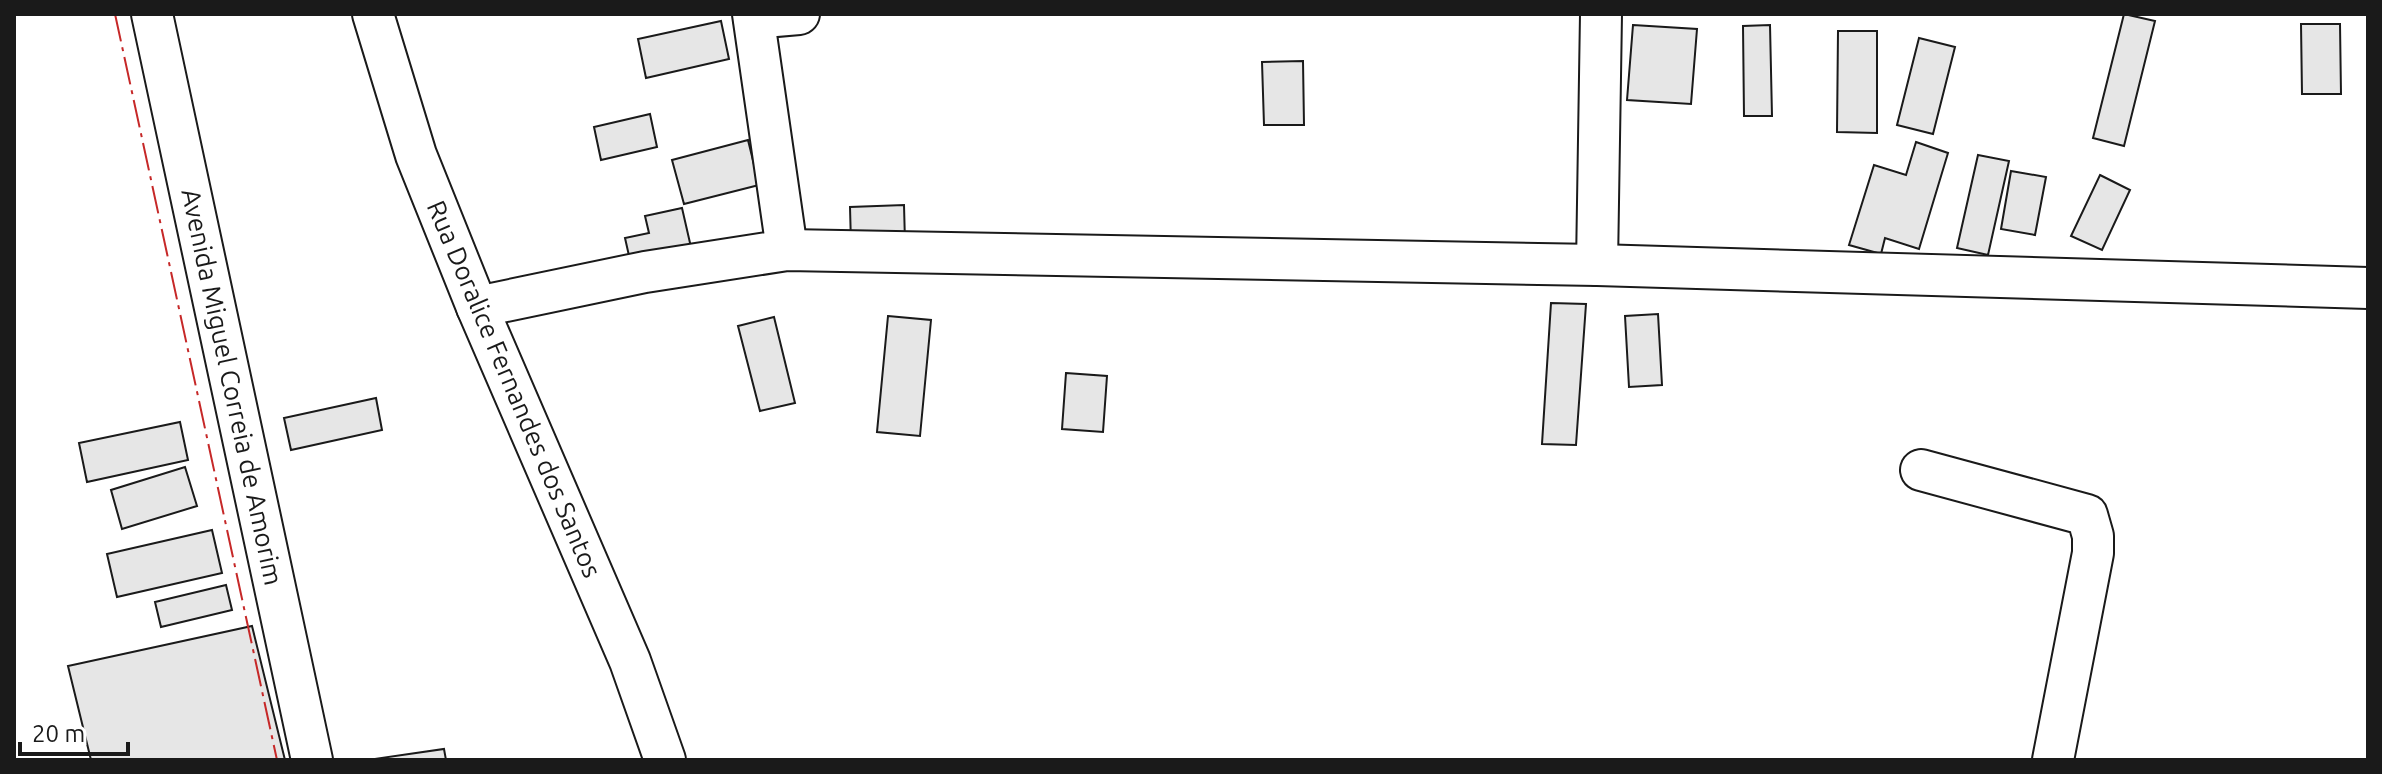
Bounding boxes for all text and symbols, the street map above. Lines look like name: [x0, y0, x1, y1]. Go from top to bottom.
street label: Avenida Miguel Correia de Amorim: [176, 186, 289, 588]
street label: Rua Doralice Fernandes dos Santos: [422, 196, 607, 582]
scale bar: [20, 706, 128, 756]
text: 20 m: [32, 720, 85, 747]

